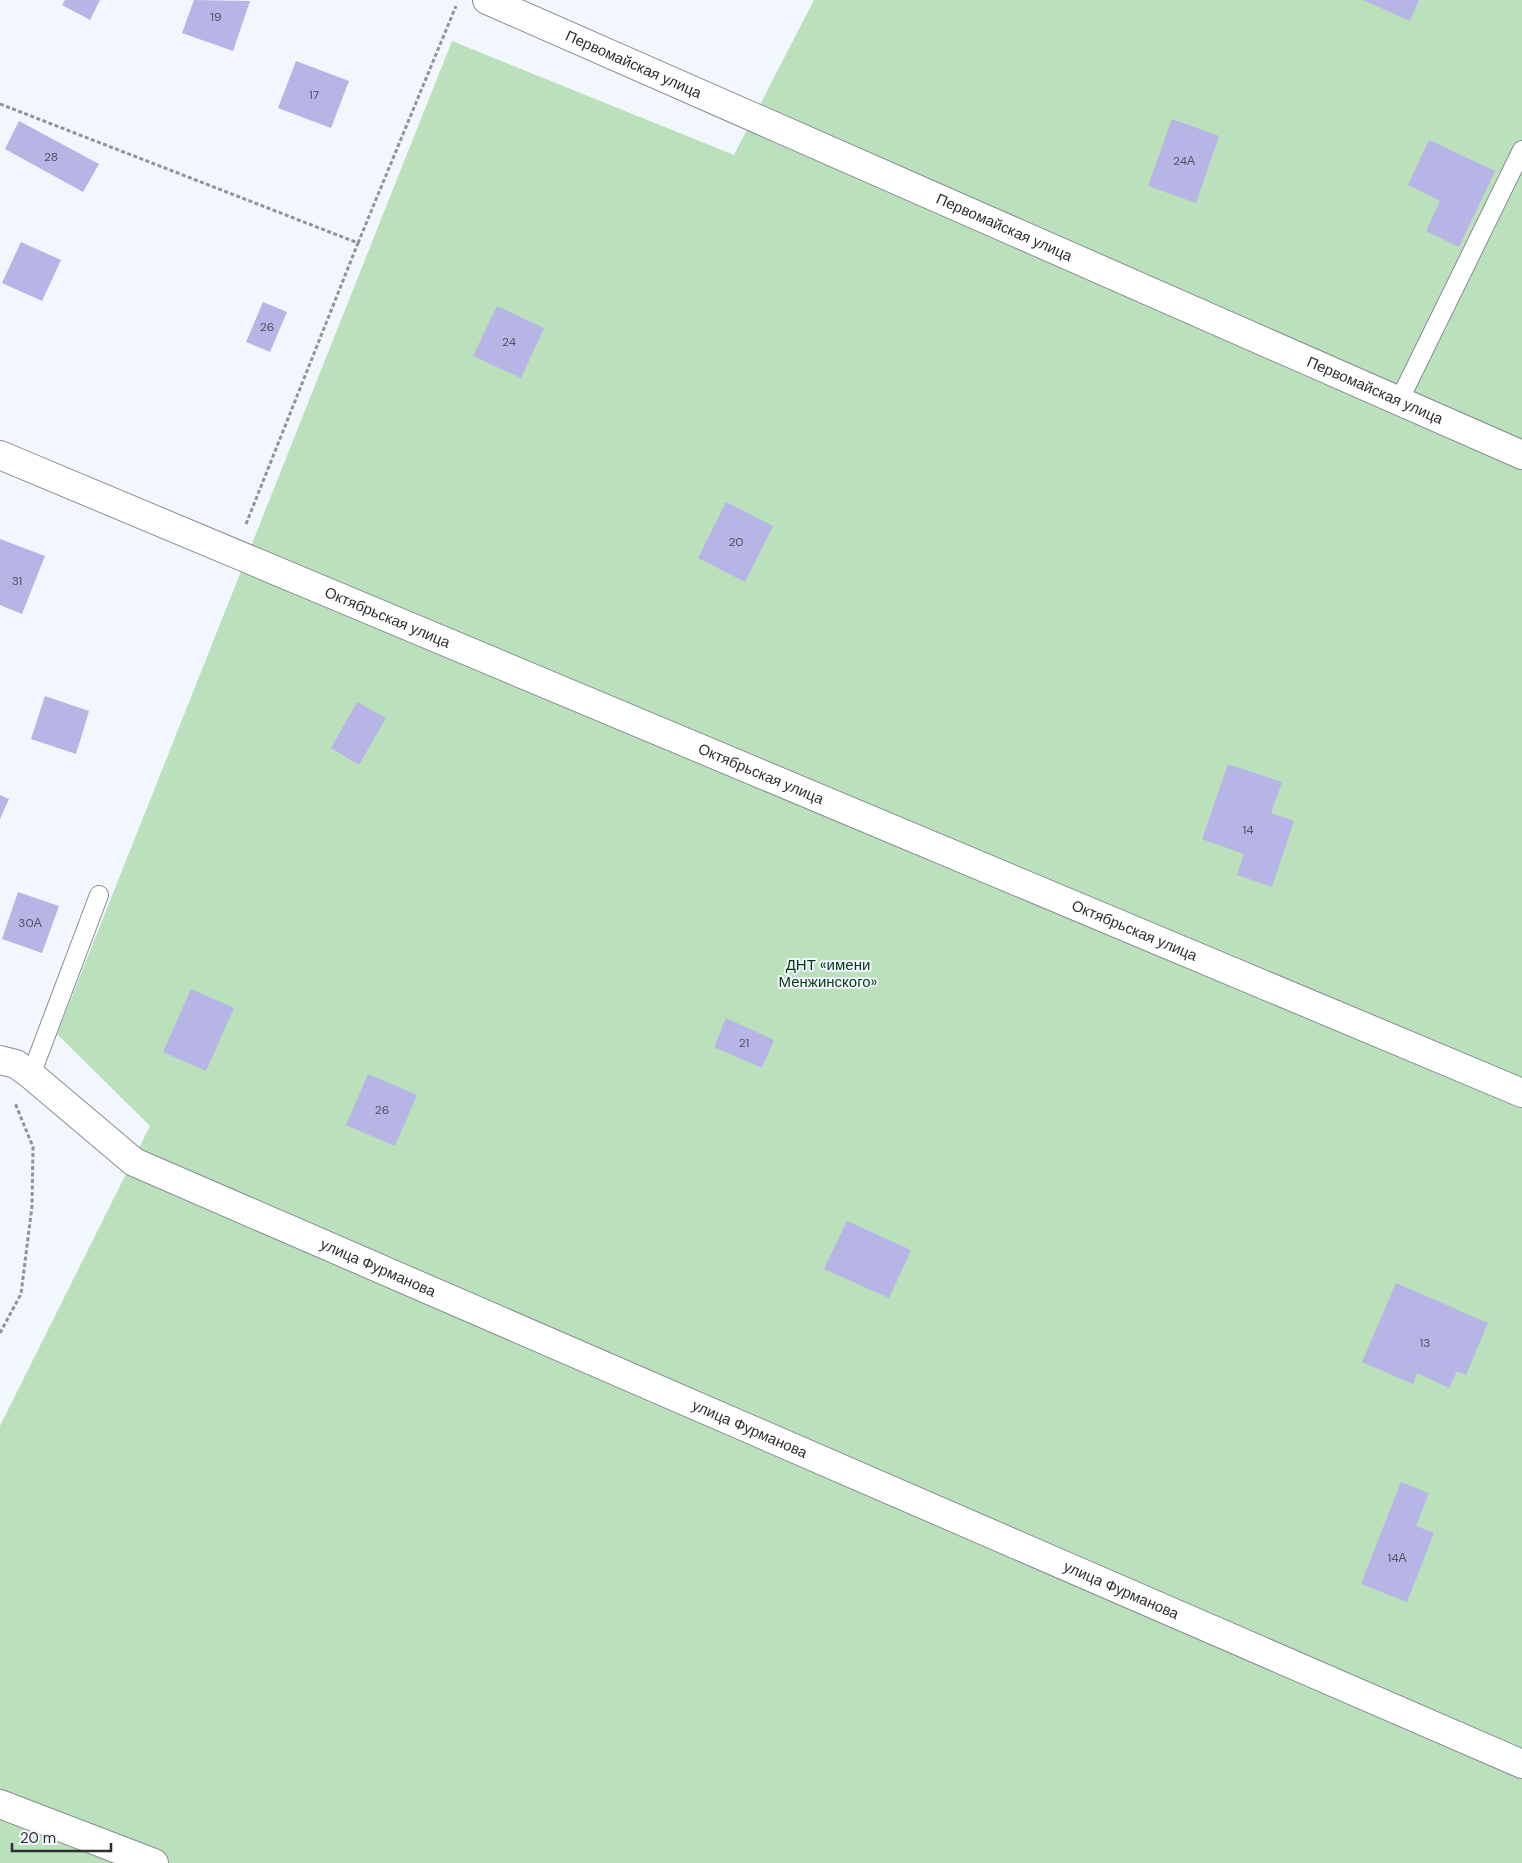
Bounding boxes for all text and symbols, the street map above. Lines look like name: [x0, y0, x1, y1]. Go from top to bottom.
house number: 19: [210, 9, 222, 25]
street label: Первомайская улица: [562, 26, 705, 103]
house number: 17: [309, 87, 319, 103]
house number: 28: [44, 149, 58, 165]
house number: 24А: [1173, 153, 1195, 169]
street label: Первомайская улица: [933, 189, 1076, 266]
house number: 26: [260, 319, 274, 335]
house number: 24: [502, 334, 516, 350]
street label: Первомайская улица: [1304, 352, 1447, 429]
house number: 20: [728, 534, 744, 550]
house number: 31: [12, 573, 22, 589]
street label: Октябрьская улица: [322, 582, 454, 653]
street label: Октябрьская улица: [695, 739, 827, 809]
house number: 14: [1242, 822, 1254, 838]
street label: Октябрьская улица: [1069, 895, 1201, 966]
house number: 30А: [18, 915, 42, 931]
park label: ДНТ «имени Менжинского»: [779, 955, 878, 992]
house number: 21: [739, 1035, 749, 1051]
house number: 26: [375, 1102, 389, 1118]
street label: улица Фурманова: [317, 1234, 439, 1302]
house number: 13: [1420, 1335, 1430, 1351]
street label: улица Фурманова: [689, 1395, 811, 1463]
house number: 14А: [1387, 1550, 1407, 1566]
street label: улица Фурманова: [1060, 1556, 1183, 1624]
scale bar: [12, 1820, 111, 1852]
text: 20 m: [20, 1828, 56, 1848]

